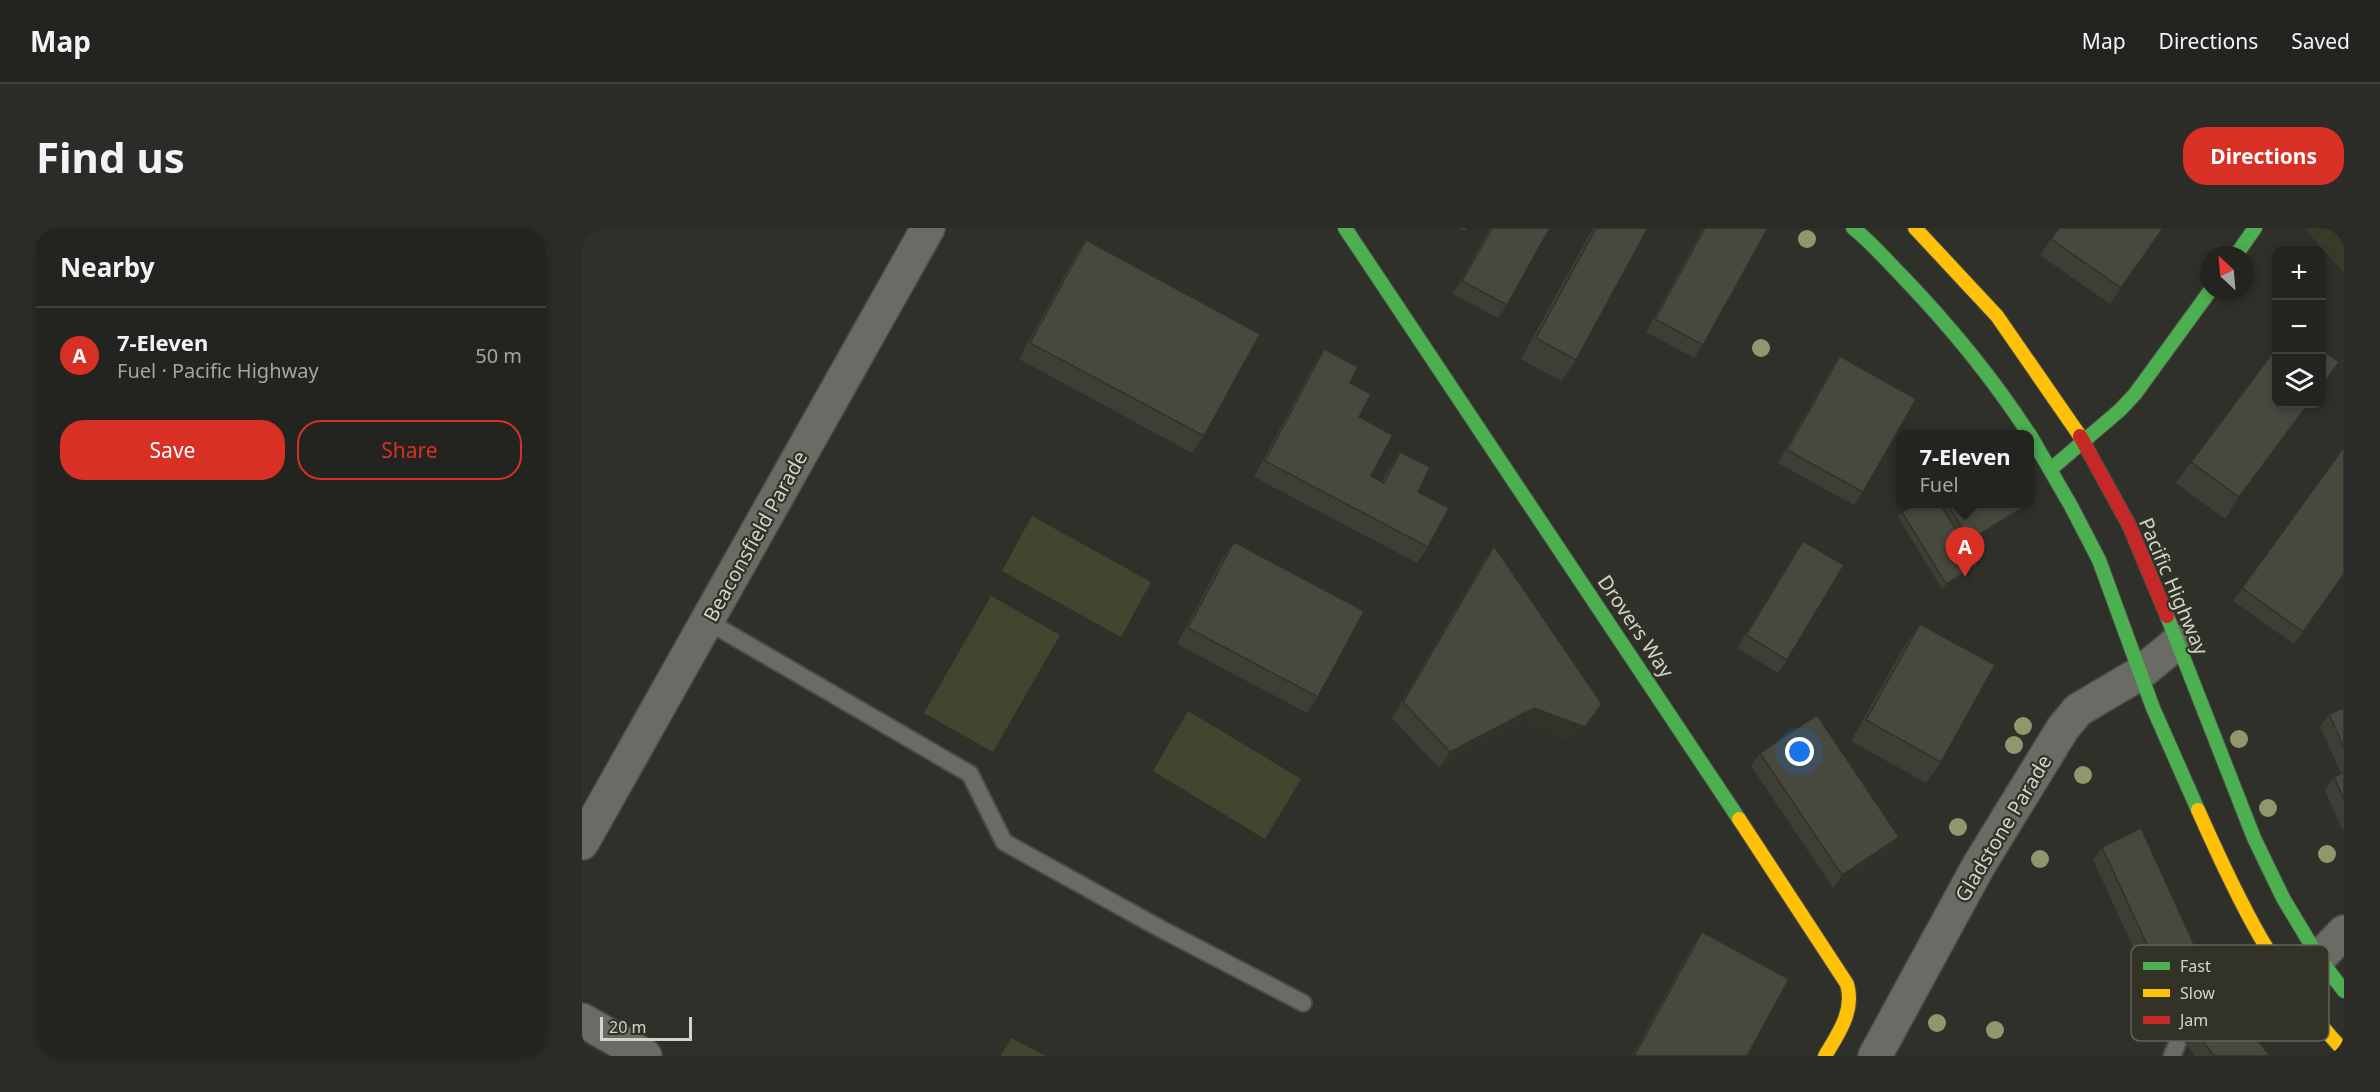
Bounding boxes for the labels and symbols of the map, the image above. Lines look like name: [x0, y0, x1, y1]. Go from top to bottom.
north arrow: [2200, 246, 2254, 300]
street label: Beaconsfield Parade: [697, 446, 813, 626]
street label: Pacific Highway: [2133, 513, 2215, 660]
pin: A: [1946, 528, 1984, 577]
street label: Drovers Way: [1592, 569, 1681, 683]
your location: [1785, 737, 1814, 766]
street label: Gladstone Parade: [1948, 749, 2058, 907]
legend: [2131, 945, 2329, 1041]
text: Fast: [2180, 955, 2211, 977]
text: Slow: [2180, 982, 2215, 1004]
text: Jam: [2178, 1009, 2208, 1031]
scale bar: [600, 1014, 692, 1042]

